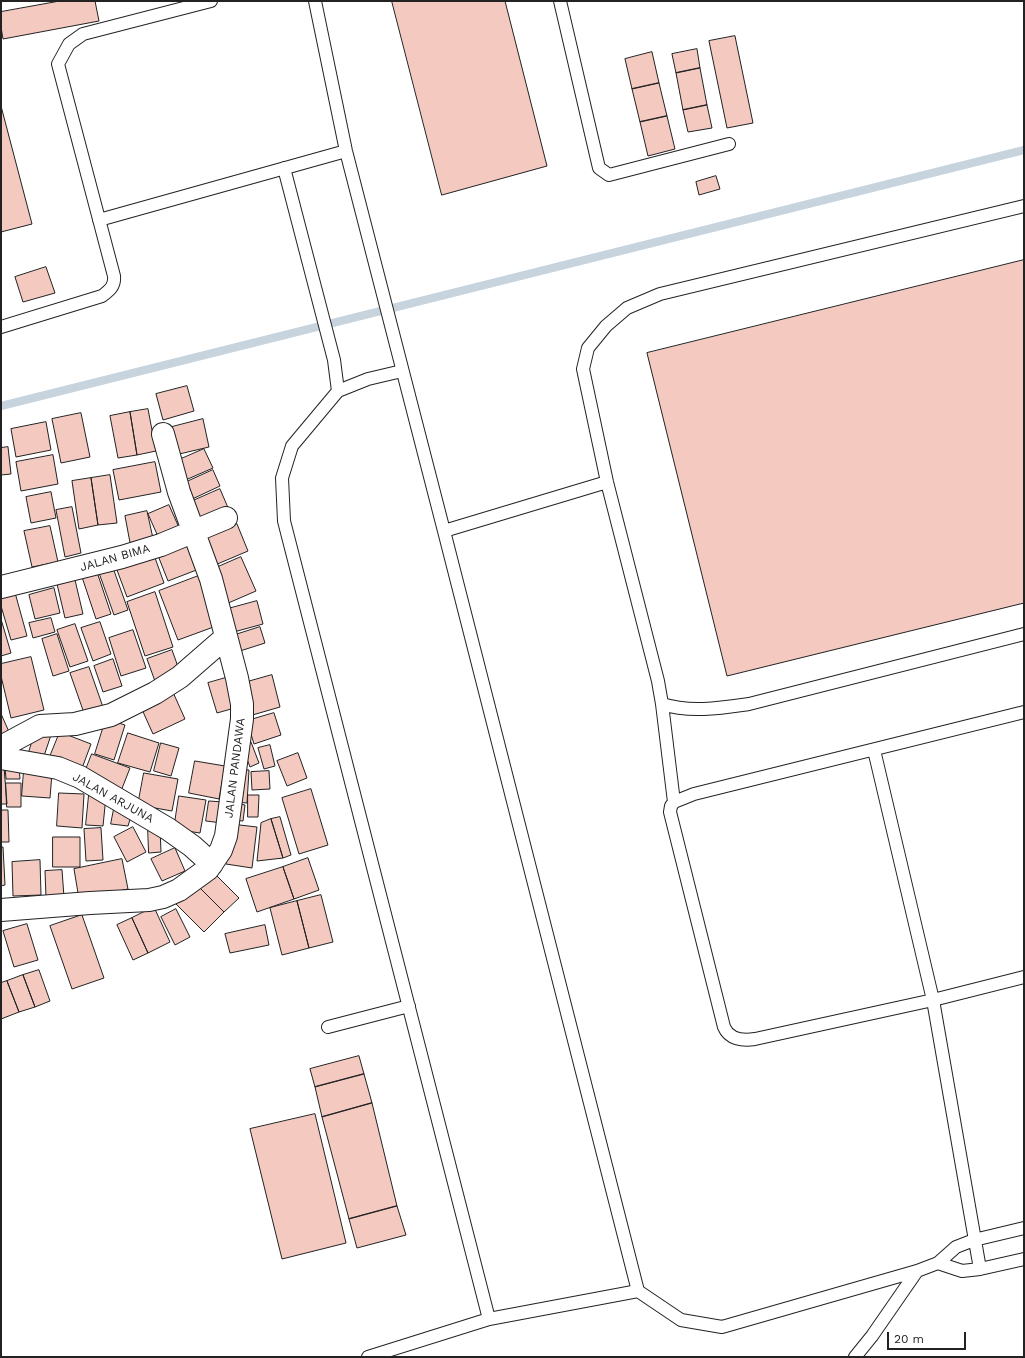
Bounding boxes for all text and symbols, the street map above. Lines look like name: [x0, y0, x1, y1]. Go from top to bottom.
street label: JALAN BIMA: [78, 541, 152, 575]
street label: JALAN PANDAWA: [222, 717, 248, 819]
street label: JALAN ARJUNA: [70, 770, 156, 826]
scale bar: [889, 1324, 968, 1350]
text: 20 m: [894, 1332, 924, 1346]

